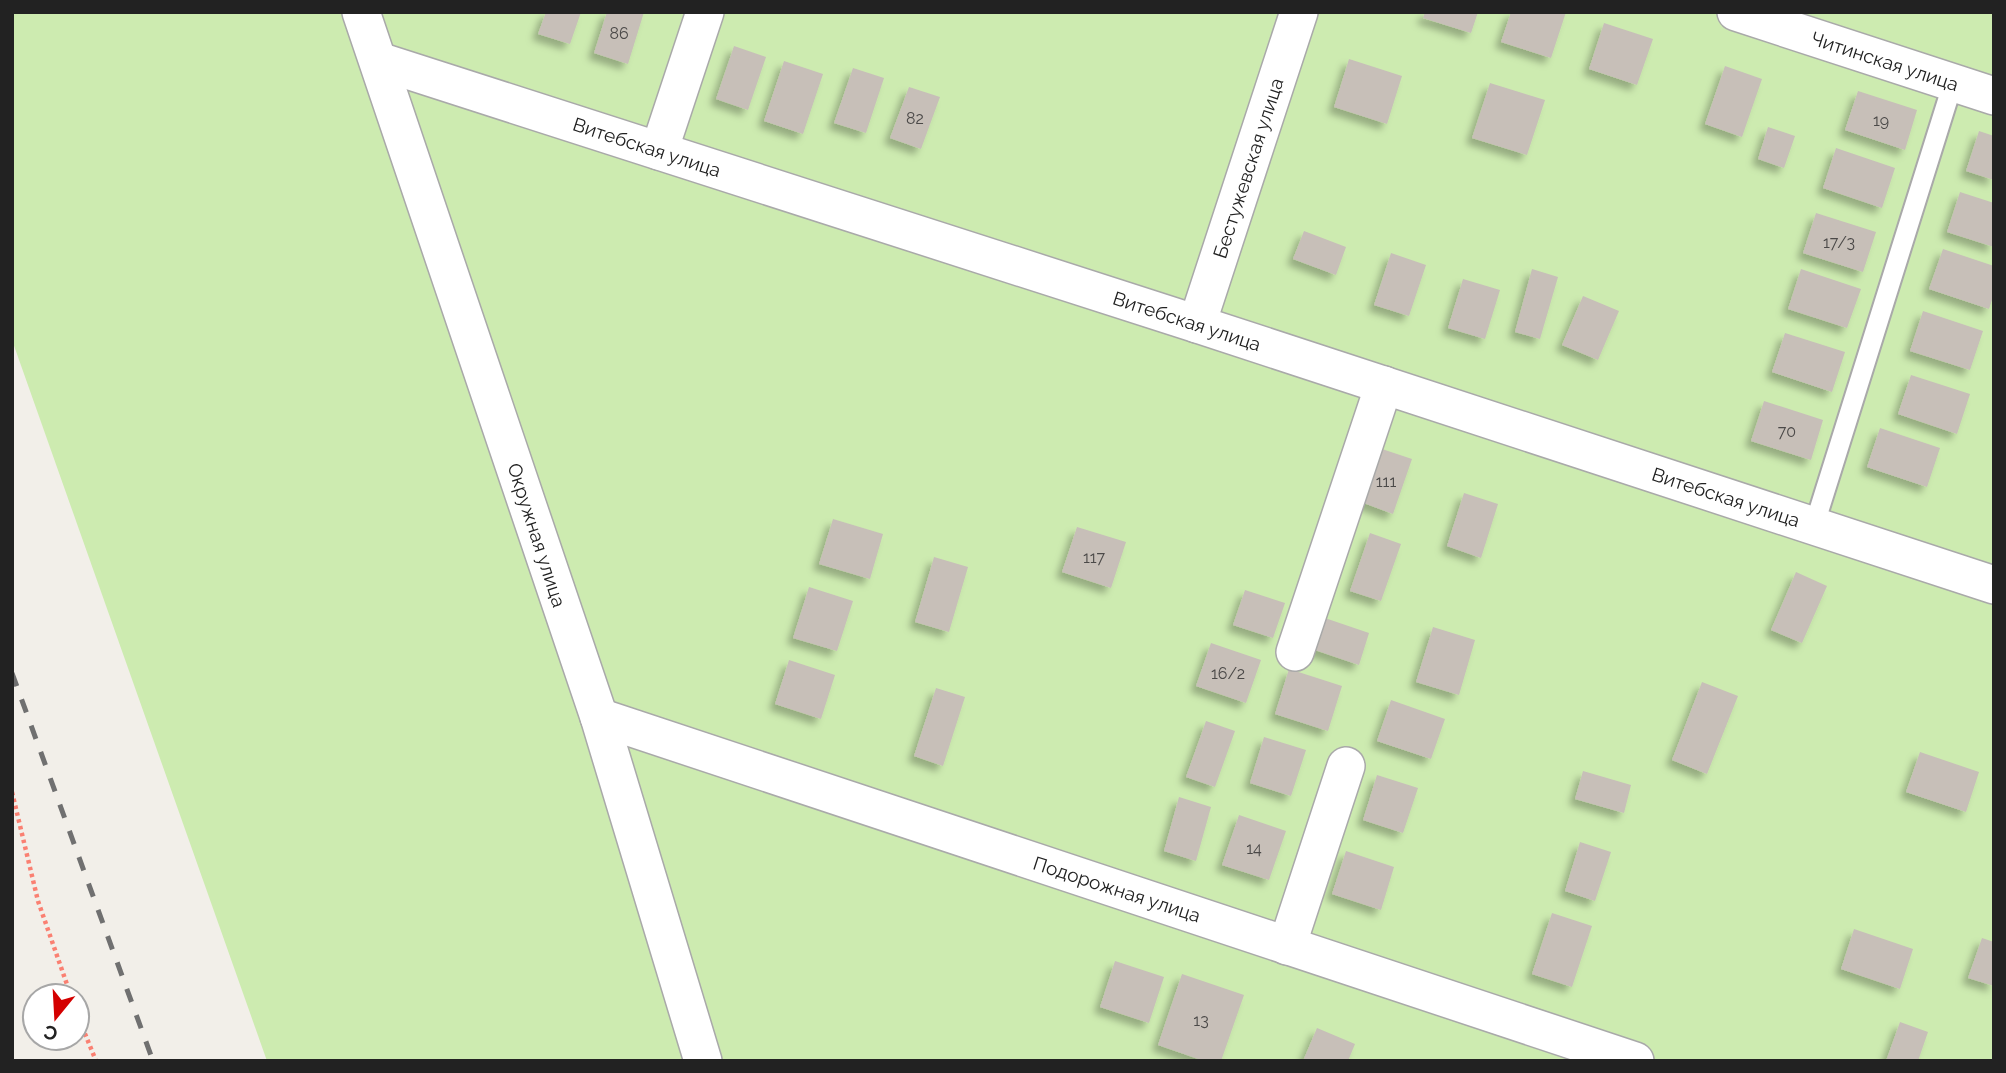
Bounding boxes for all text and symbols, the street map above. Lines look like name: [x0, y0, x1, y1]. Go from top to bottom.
house number: 86: [609, 24, 629, 43]
street label: Читинская улица: [1809, 27, 1961, 95]
street label: Бестужевская улица: [1208, 75, 1288, 261]
house number: 82: [906, 109, 924, 128]
house number: 19: [1873, 111, 1889, 130]
street label: Витебская улица: [570, 113, 724, 181]
house number: 17/3: [1823, 233, 1855, 252]
street label: Витебская улица: [1110, 287, 1264, 355]
house number: 70: [1778, 422, 1796, 441]
street label: Окружная улица: [503, 460, 571, 610]
street label: Витебская улица: [1649, 463, 1803, 531]
house number: 111: [1376, 472, 1396, 491]
house number: 117: [1083, 548, 1106, 567]
house number: 16/2: [1211, 664, 1245, 683]
house number: 14: [1246, 839, 1262, 858]
street label: Подорожная улица: [1031, 852, 1203, 926]
north arrow: [21, 982, 91, 1052]
house number: 13: [1193, 1011, 1209, 1030]
text: С: [41, 1021, 60, 1046]

